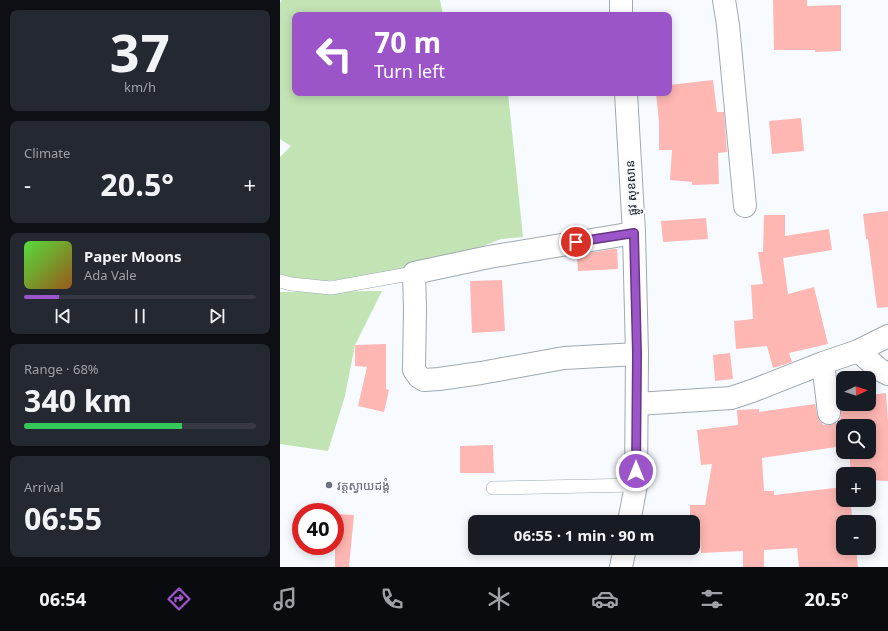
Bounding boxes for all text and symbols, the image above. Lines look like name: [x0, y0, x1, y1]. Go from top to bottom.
text: 37: [110, 16, 170, 87]
text: 70 m: [374, 23, 441, 61]
icon: left: [308, 28, 360, 80]
text: Turn left: [374, 59, 445, 83]
text: km/h: [124, 78, 156, 96]
text: Climate: [24, 144, 70, 162]
street label: ផ្លូវ សុខសាន: [621, 160, 643, 216]
text: 20.5°: [100, 164, 174, 205]
text: −: [24, 169, 31, 199]
text: +: [243, 169, 256, 199]
pin: [559, 225, 593, 259]
icon: arrive: [565, 231, 587, 253]
text: Paper Moons: [84, 246, 182, 266]
text: Ada Vale: [84, 266, 137, 284]
icon: previous: [52, 305, 74, 327]
icon: pause: [129, 305, 151, 327]
icon: next: [206, 305, 228, 327]
text: Range · 68%: [24, 360, 99, 378]
north arrow: [836, 371, 876, 411]
map controls: [836, 371, 876, 555]
text: 340 km: [24, 380, 132, 421]
button: search: [836, 419, 876, 459]
position arrow: [615, 450, 657, 492]
button: +: [836, 467, 876, 507]
place label: វត្តស្វាយដង្គំ: [337, 477, 390, 494]
text: Arrival: [24, 478, 64, 496]
marker: វត្តស្វាយដង្គំ: [324, 480, 334, 490]
text: 06:55: [24, 498, 102, 539]
speed limit sign: 40: [292, 503, 344, 555]
button: −: [836, 515, 876, 555]
text: 06:55 · 1 min · 90 m: [514, 525, 654, 545]
icon: directions: [165, 585, 193, 613]
icon: music: [271, 585, 299, 613]
icon: phone: [378, 585, 406, 613]
icon: climate: [485, 585, 513, 613]
icon: car: [591, 585, 619, 613]
icon: filters: [698, 585, 726, 613]
text: 06:54: [39, 587, 86, 611]
text: 20.5°: [804, 587, 849, 611]

